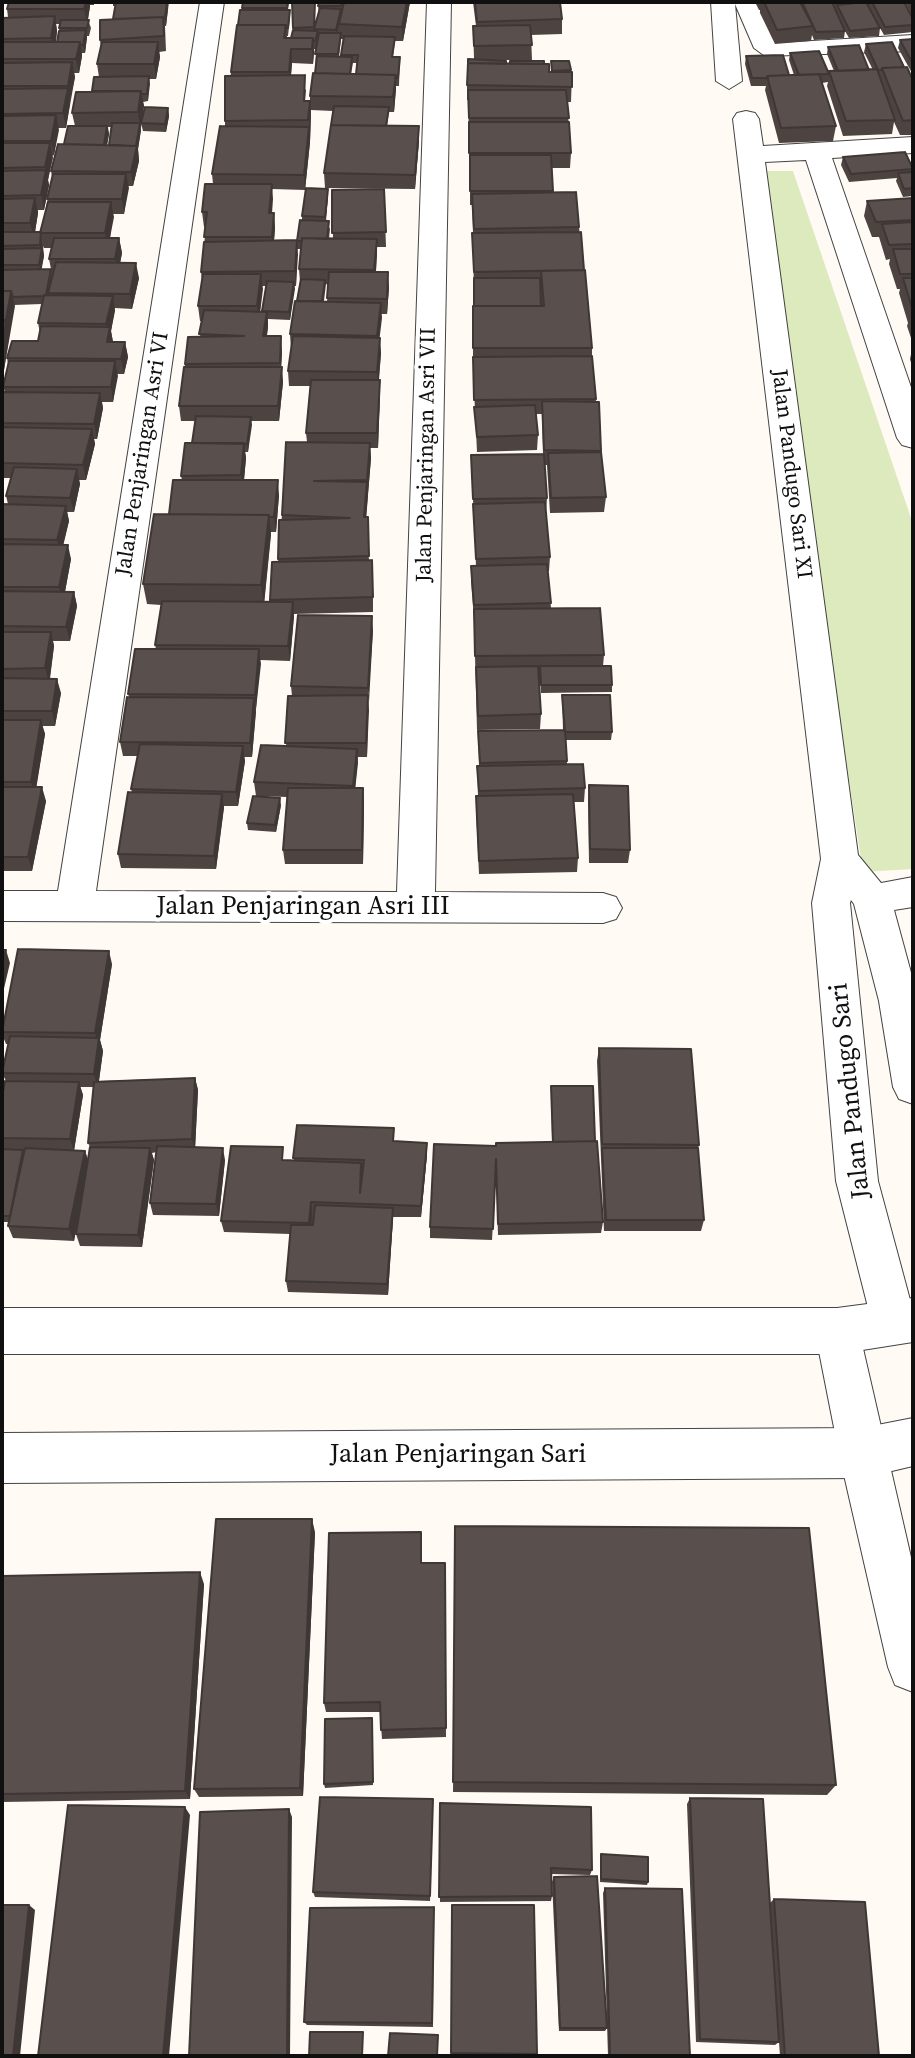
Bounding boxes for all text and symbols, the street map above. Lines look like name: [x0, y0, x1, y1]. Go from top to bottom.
street label: Jalan Penjaringan Asri VII: [412, 327, 442, 583]
street label: Jalan Penjaringan Asri VI: [111, 330, 175, 578]
street label: Jalan Pandugo Sari XI: [765, 368, 817, 580]
street label: Jalan Penjaringan Asri III: [156, 891, 450, 923]
street label: Jalan Pandugo Sari: [824, 981, 878, 1201]
street label: Jalan Penjaringan Sari: [330, 1439, 586, 1471]

